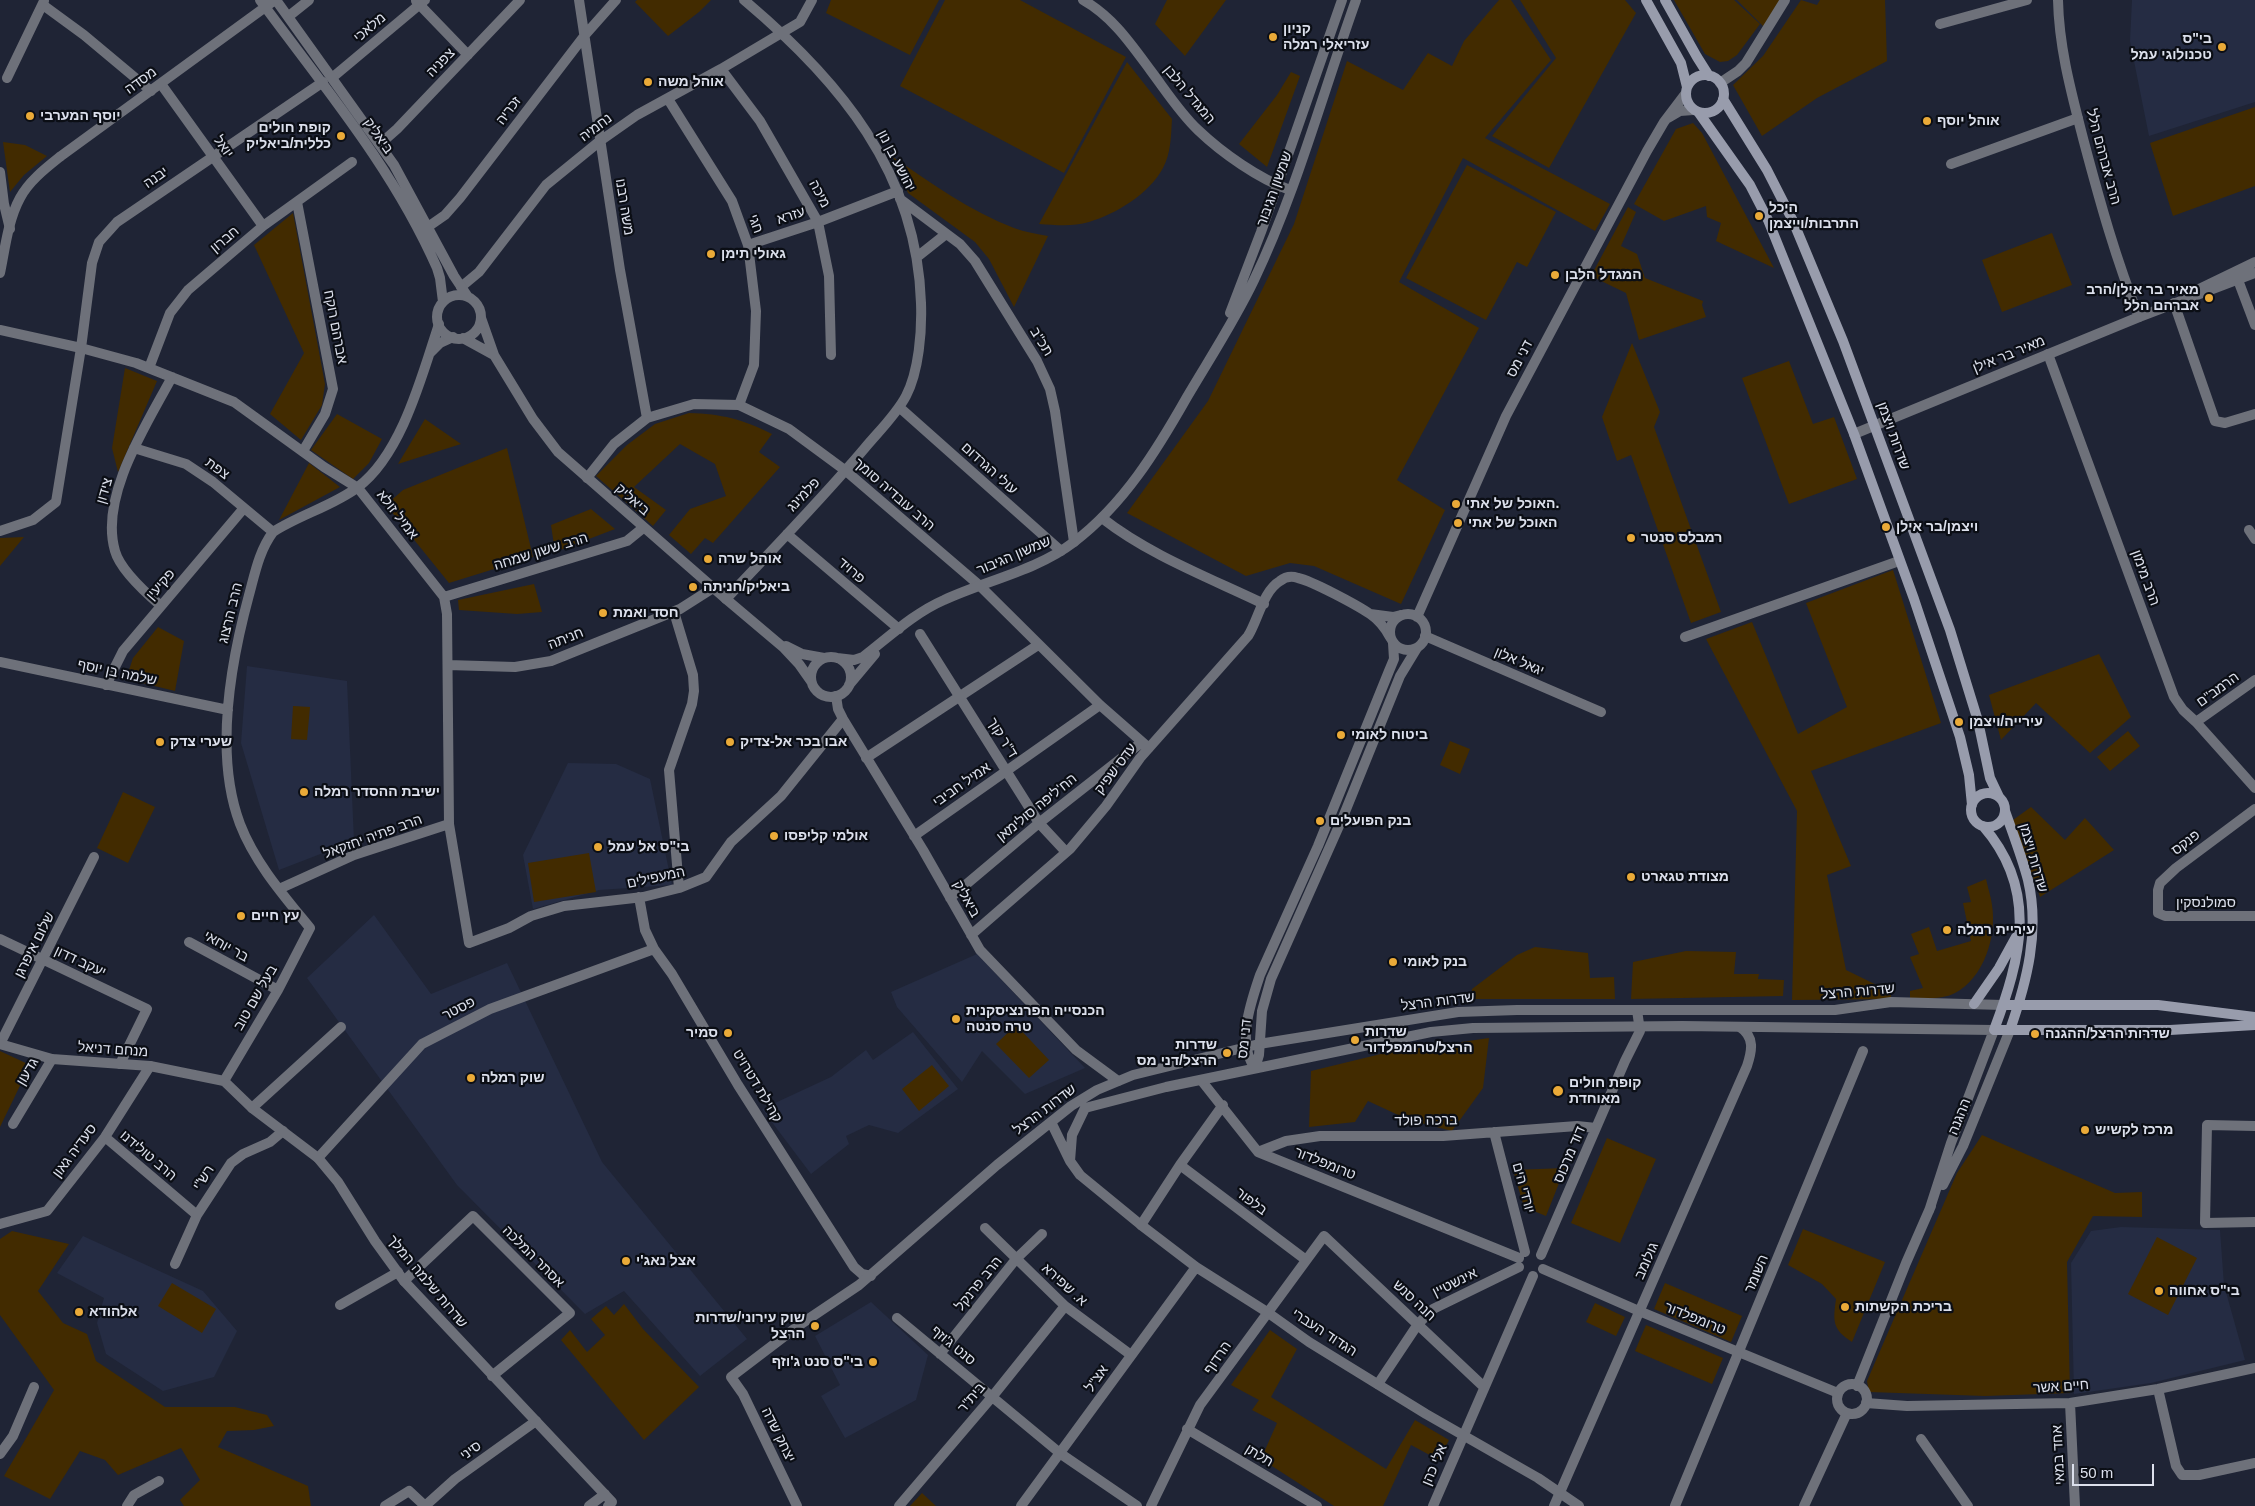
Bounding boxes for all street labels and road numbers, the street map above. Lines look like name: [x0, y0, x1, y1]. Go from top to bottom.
street label: מלאכי: [351, 10, 389, 46]
street label: צפניה: [423, 45, 459, 81]
street label: המגדל הלבן: [1160, 62, 1218, 128]
street label: מסדה: [122, 64, 160, 98]
street label: זכריה: [493, 93, 525, 129]
street label: הרב אברהם הלל: [2082, 107, 2124, 207]
street label: נחמיה: [576, 110, 616, 146]
street label: ביאליק: [360, 115, 396, 157]
street label: יהושע בן נון: [873, 127, 919, 195]
street label: יואל: [209, 133, 237, 161]
street label: שמשון הגיבור: [1254, 149, 1296, 229]
street label: יבנה: [141, 164, 171, 192]
street label: מיכה: [805, 177, 833, 211]
street label: משה רבנו: [611, 178, 637, 236]
street label: עזרא: [775, 204, 807, 228]
street label: חגי: [744, 212, 766, 236]
street label: חברון: [207, 223, 243, 257]
street label: אברהם רוקח: [320, 289, 350, 365]
street label: תכ''ב: [1026, 324, 1056, 360]
street label: מאיר בר אילן: [1970, 333, 2048, 377]
street label: דני מס: [1503, 338, 1537, 380]
street label: שדרות ויצמן: [1873, 400, 1913, 472]
street label: עולי הגרדום: [957, 439, 1021, 499]
street label: צפת: [202, 455, 232, 483]
street label: הרב עובדיה סומך: [850, 455, 938, 535]
street label: פלמינג: [784, 475, 824, 515]
street label: צידון: [93, 476, 117, 506]
street label: ביאליק: [611, 481, 653, 519]
street label: אמיל זולא: [373, 487, 421, 543]
street label: הרב ששון שמחה: [492, 530, 590, 574]
street label: שמשון הגיבור: [974, 533, 1054, 579]
street label: הרב מימון: [2127, 548, 2163, 608]
street label: פרויד: [834, 555, 868, 587]
street label: פקיעין: [143, 566, 179, 604]
street label: הרב הרצוג: [215, 581, 247, 645]
street label: חניתה: [546, 625, 586, 653]
street label: יגאל אלון: [1492, 644, 1546, 680]
street label: שלמה בן יוסף: [76, 656, 158, 690]
street label: הרמב"ם: [2193, 669, 2243, 711]
street label: ד"ר קוך: [983, 715, 1021, 761]
street label: עדס שפיק: [1091, 740, 1141, 798]
street label: אמיל חביבי: [930, 759, 994, 811]
street label: הח'ליפה סולימאן: [993, 770, 1081, 846]
street label: הרב פתיה יחזקאל: [321, 811, 425, 863]
street label: שדרות ויצמן: [2015, 822, 2051, 894]
street label: פנקס: [2169, 827, 2203, 859]
street label: המעפילים: [625, 864, 687, 892]
street label: ביאליק: [949, 878, 983, 920]
street label: סמולנסקין: [2176, 895, 2236, 911]
street label: שלום איפרגן: [11, 909, 59, 981]
street label: בר יוחאי: [201, 928, 251, 966]
street label: יעקב דדון: [51, 943, 109, 981]
street label: בעל שם טוב: [231, 962, 281, 1034]
street label: שדרות הרצל: [1820, 980, 1896, 1004]
street label: שדרות הרצל: [1400, 989, 1476, 1015]
street label: פסטר: [440, 994, 478, 1024]
street label: דני מס: [1235, 1018, 1255, 1060]
street label: מנחם דניאל: [77, 1039, 149, 1061]
street label: קהילת דטרויט: [729, 1046, 785, 1126]
street label: גדעון: [13, 1055, 43, 1089]
street label: שדרות הרצל: [1010, 1081, 1080, 1139]
street label: ההגנה: [1945, 1096, 1975, 1138]
street label: ברכה פולד: [1394, 1112, 1458, 1130]
street label: סעדיה גאון: [49, 1121, 101, 1181]
street label: דוד מרכוס: [1551, 1124, 1589, 1186]
street label: הרב טולידנו: [116, 1127, 180, 1185]
street label: טרומפלדור: [1292, 1144, 1358, 1184]
street label: יורדי הים: [1508, 1161, 1538, 1215]
street label: רש"י: [190, 1162, 218, 1194]
street label: בלפור: [1232, 1185, 1270, 1219]
street label: אסתר המלכה: [499, 1223, 567, 1291]
street label: שדרות שלמה המלך: [383, 1232, 471, 1332]
street label: גולומב: [1631, 1240, 1663, 1282]
street label: השומר: [1741, 1252, 1773, 1296]
street label: הרב פרנקל: [952, 1253, 1006, 1315]
street label: א. שפירא: [1038, 1260, 1090, 1310]
street label: אינשטיין: [1430, 1265, 1480, 1301]
street label: חנה סנש: [1389, 1277, 1439, 1325]
street label: טרומפלדור: [1662, 1299, 1728, 1339]
street label: הגדוד העברי: [1288, 1306, 1360, 1360]
street label: סנט ג'וזף: [927, 1323, 979, 1369]
street label: הרדוף: [1201, 1338, 1235, 1378]
street label: אצ"ל: [1082, 1362, 1112, 1396]
street label: חיים אשר: [2033, 1377, 2089, 1397]
street label: בית"ר: [955, 1380, 989, 1416]
street label: יצחק שדה: [758, 1405, 798, 1465]
street label: אחד במאי: [2049, 1425, 2069, 1485]
street label: סיני: [457, 1438, 485, 1464]
street label: תלתן: [1242, 1441, 1276, 1471]
street label: אלי כהן: [1419, 1442, 1451, 1488]

